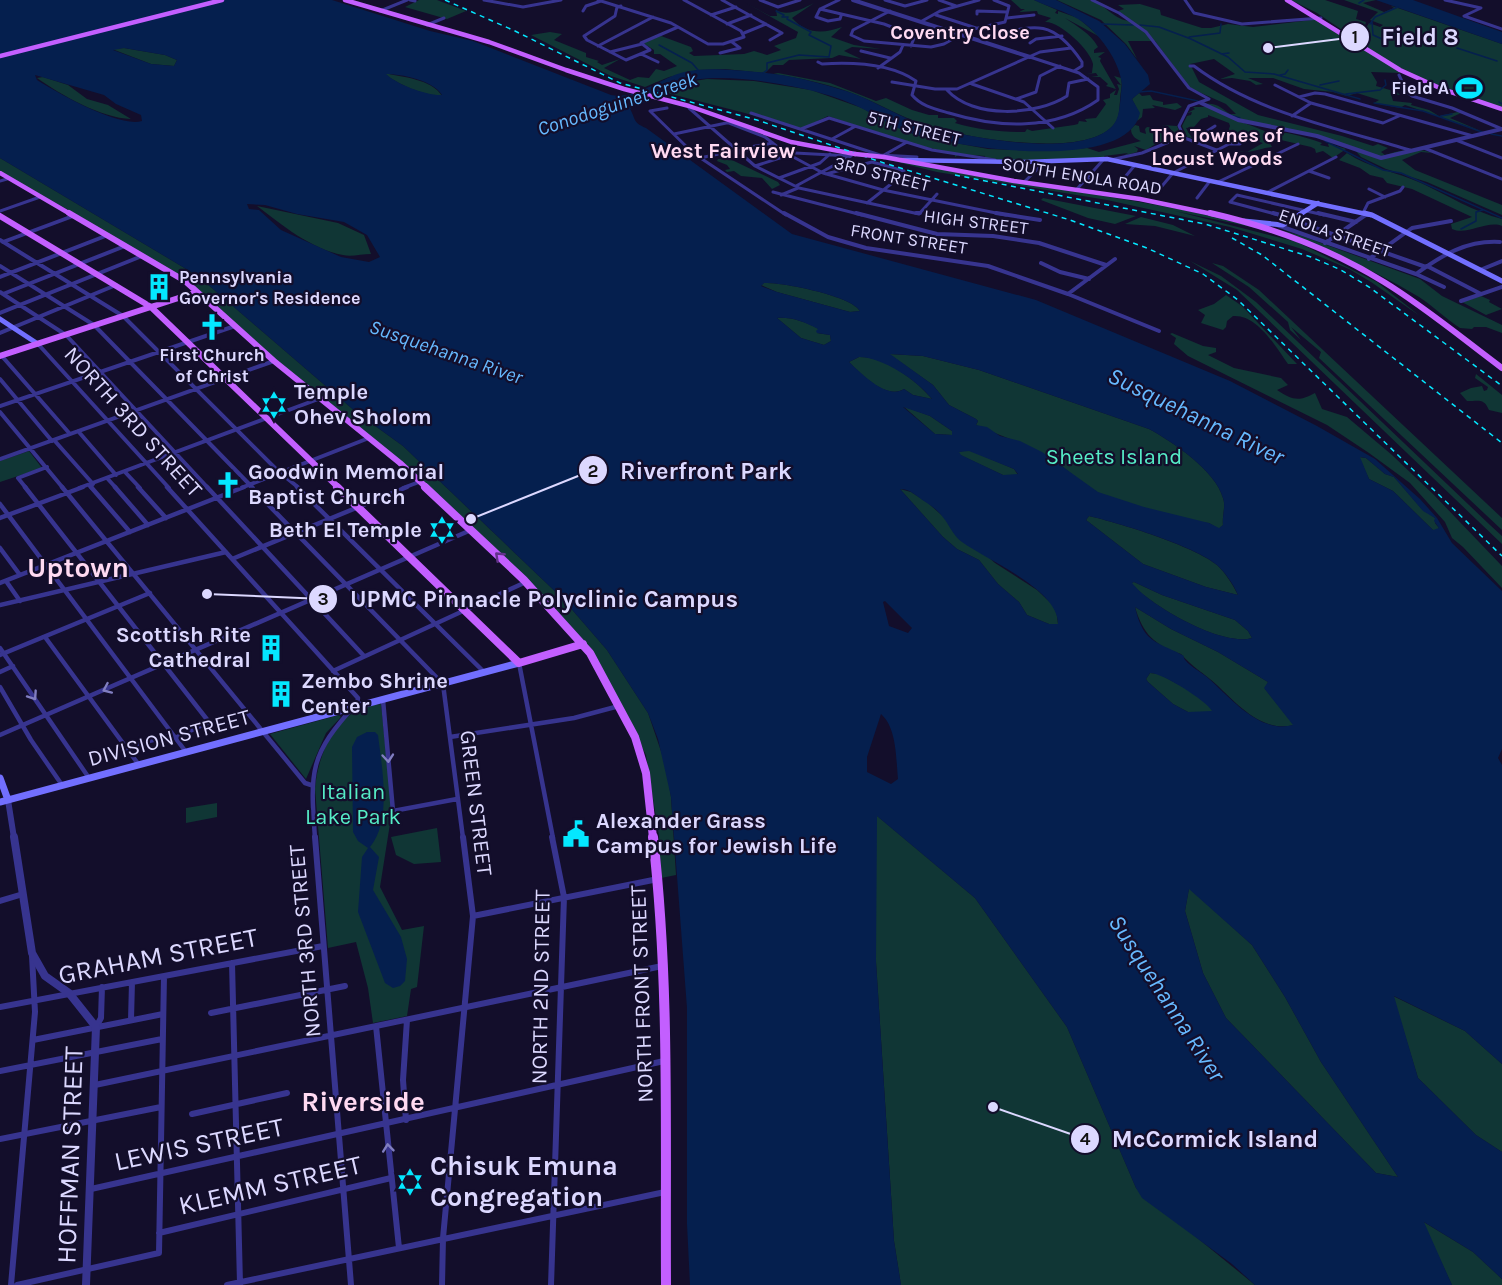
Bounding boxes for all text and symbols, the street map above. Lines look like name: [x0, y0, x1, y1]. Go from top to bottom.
callout: Field 8: [1340, 16, 1471, 58]
district label: Coventry Close: [890, 21, 1030, 44]
text: Field 8: [1381, 23, 1459, 51]
text: 1: [1352, 26, 1358, 48]
water label: Conodoguinet Creek: [534, 67, 700, 141]
sports icon: Field A: [1454, 73, 1484, 103]
place label: Field A: [1391, 77, 1449, 99]
street label: 5TH STREET: [865, 106, 963, 150]
district label: The Townes of Locust Woods: [1151, 124, 1283, 170]
district label: West Fairview: [651, 138, 796, 164]
street label: 3RD STREET: [832, 151, 932, 197]
street label: SOUTH ENOLA ROAD: [1001, 153, 1163, 199]
street label: ENOLA STREET: [1276, 204, 1394, 262]
street label: HIGH STREET: [922, 205, 1030, 239]
street label: FRONT STREET: [849, 219, 969, 259]
place label: Pennsylvania Governor's Residence: [179, 266, 360, 309]
building icon: Pennsylvania Governor's Residence: [144, 272, 174, 302]
church icon: First Church of Christ: [197, 312, 227, 342]
water label: Susquehanna River: [366, 315, 527, 389]
street label: NORTH 3RD STREET: [59, 341, 207, 503]
place label: First Church of Christ: [159, 344, 265, 387]
water label: Susquehanna River: [1103, 361, 1289, 471]
place label: Temple Ohev Sholom: [294, 379, 432, 430]
synagogue icon: Temple Ohev Sholom: [259, 390, 289, 420]
park label: Sheets Island: [1046, 444, 1182, 470]
callout: Riverfront Park: [578, 449, 804, 491]
text: Riverfront Park: [620, 457, 792, 485]
place label: Goodwin Memorial Baptist Church: [248, 459, 444, 510]
text: 2: [588, 460, 598, 482]
church icon: Goodwin Memorial Baptist Church: [213, 470, 243, 500]
synagogue icon: Beth El Temple: [427, 515, 457, 545]
place label: Beth El Temple: [269, 517, 422, 543]
district label: Uptown: [27, 551, 129, 584]
one-way arrow: [495, 552, 505, 563]
callout: UPMC Pinnacle Polyclinic Campus: [308, 578, 750, 620]
text: UPMC Pinnacle Polyclinic Campus: [350, 585, 738, 613]
text: 3: [317, 588, 329, 610]
place label: Scottish Rite Cathedral: [116, 622, 251, 673]
building icon: Scottish Rite Cathedral: [256, 633, 286, 663]
place label: Zembo Shrine Center: [301, 668, 448, 719]
building icon: Zembo Shrine Center: [266, 679, 296, 709]
one-way arrow: [102, 682, 113, 694]
one-way arrow: [26, 689, 37, 700]
street label: DIVISION STREET: [85, 704, 253, 772]
street label: GREEN STREET: [454, 729, 498, 877]
one-way arrow: [381, 754, 394, 763]
park label: Italian Lake Park: [305, 779, 401, 830]
place label: Alexander Grass Campus for Jewish Life: [596, 808, 837, 859]
public building icon: Alexander Grass Campus for Jewish Life: [561, 819, 591, 849]
street label: NORTH 3RD STREET: [284, 844, 326, 1038]
street label: NORTH FRONT STREET: [625, 885, 659, 1103]
street label: NORTH 2ND STREET: [526, 889, 556, 1085]
water label: Susquehanna River: [1103, 910, 1232, 1087]
street label: GRAHAM STREET: [56, 921, 261, 991]
street label: HOFFMAN STREET: [50, 1045, 90, 1264]
district label: Riverside: [301, 1085, 425, 1118]
street label: LEWIS STREET: [111, 1110, 287, 1178]
callout: McCormick Island: [1070, 1118, 1330, 1160]
text: McCormick Island: [1112, 1125, 1318, 1153]
text: 4: [1080, 1128, 1091, 1150]
one-way arrow: [382, 1143, 395, 1153]
street label: KLEMM STREET: [175, 1148, 365, 1222]
place label: Chisuk Emuna Congregation: [430, 1150, 618, 1213]
synagogue icon: Chisuk Emuna Congregation: [395, 1167, 425, 1197]

